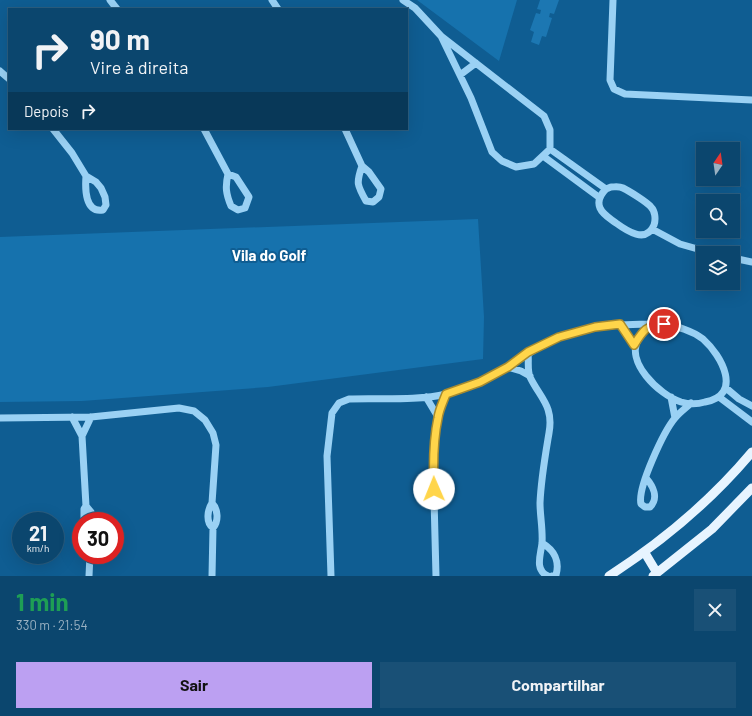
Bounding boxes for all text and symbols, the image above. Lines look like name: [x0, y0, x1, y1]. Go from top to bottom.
text: 90 m: [90, 22, 150, 56]
icon: right: [24, 24, 76, 76]
text: Vire à direita: [90, 56, 188, 78]
icon: right: [77, 100, 99, 122]
text: Depois: [24, 102, 69, 120]
north arrow: [696, 142, 740, 186]
map controls: [696, 142, 740, 290]
button: search: [696, 194, 740, 238]
district label: Vila do Golf: [232, 246, 306, 264]
button: layers: [696, 246, 740, 290]
pin: [647, 307, 681, 341]
icon: arrive: [653, 313, 675, 335]
position arrow: [413, 468, 455, 510]
speed limit sign: 30: [72, 512, 124, 564]
text: 21: [29, 521, 47, 545]
text: km/h: [27, 542, 49, 554]
text: 1 min: [16, 587, 69, 616]
button: close: [694, 589, 736, 631]
text: 330 m · 21:54: [16, 617, 88, 633]
button: Sair: [16, 662, 372, 708]
button: Compartilhar: [380, 662, 736, 708]

